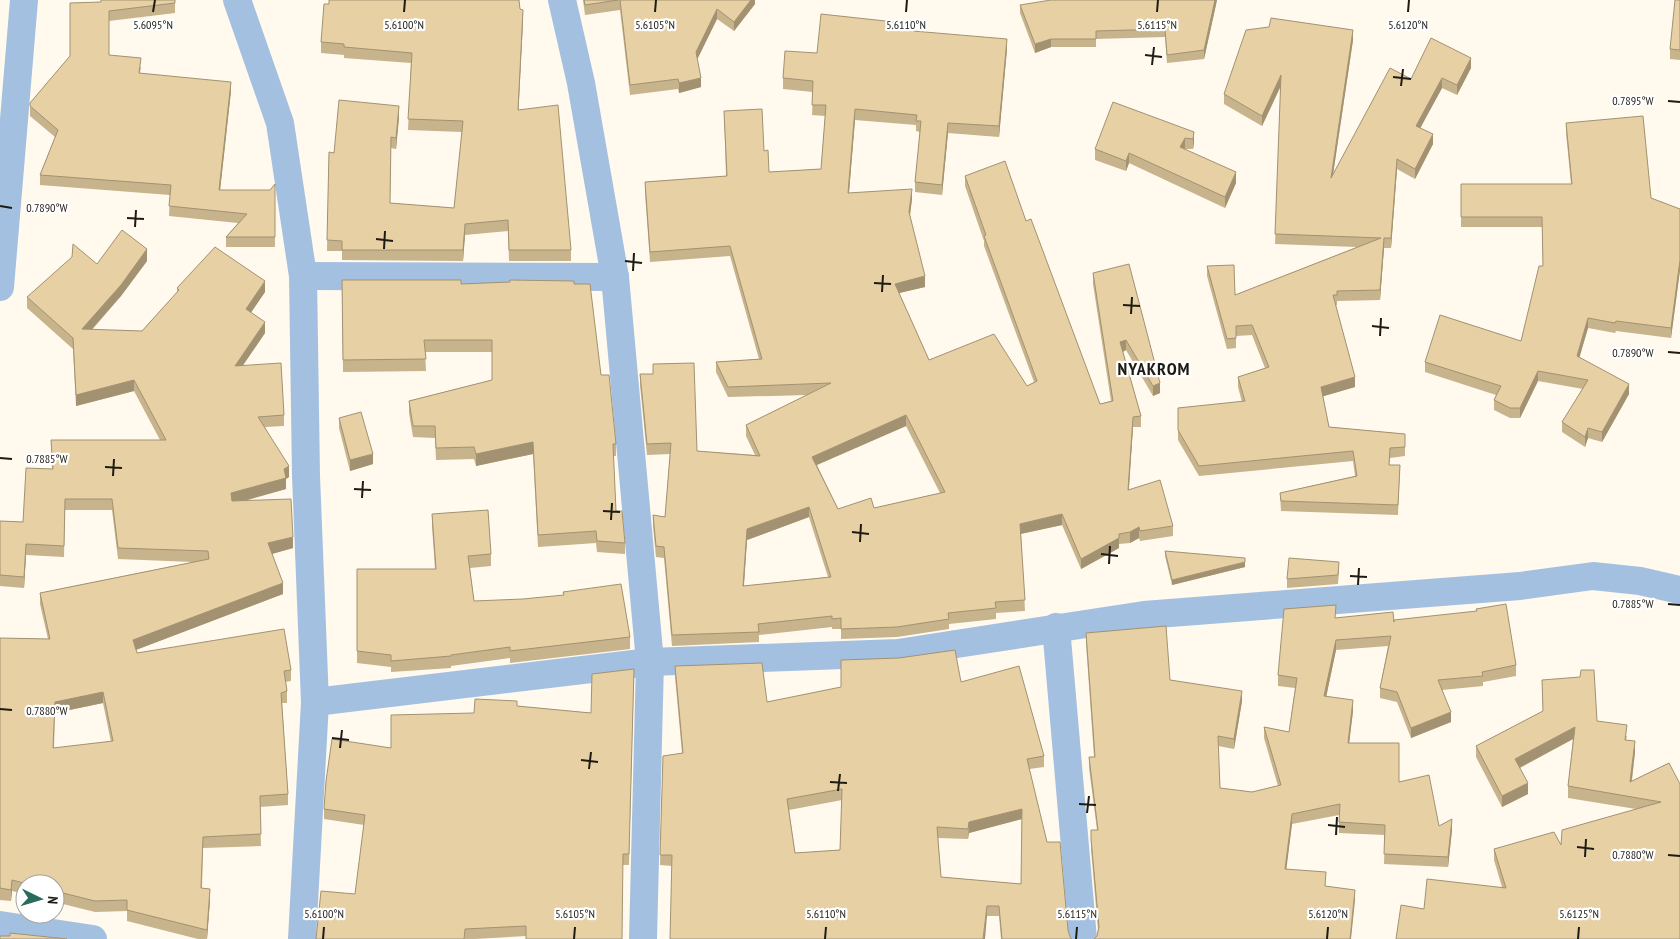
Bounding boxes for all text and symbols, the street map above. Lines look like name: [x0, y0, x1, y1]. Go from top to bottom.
text: 5.6095°N: [133, 17, 173, 32]
text: 5.6100°N: [384, 17, 424, 32]
text: 5.6105°N: [635, 17, 675, 32]
text: 5.6110°N: [886, 17, 926, 32]
text: 5.6115°N: [1137, 17, 1177, 32]
text: 5.6120°N: [1388, 17, 1428, 32]
text: 0.7895°W: [1612, 93, 1654, 108]
text: 0.7890°W: [26, 200, 68, 215]
text: 0.7890°W: [1612, 345, 1654, 360]
district label: NYAKROM: [1117, 357, 1191, 380]
text: 0.7885°W: [26, 451, 68, 466]
text: 0.7885°W: [1612, 596, 1654, 611]
text: 0.7880°W: [26, 703, 68, 718]
text: 0.7880°W: [1612, 847, 1654, 862]
north arrow: [15, 874, 65, 924]
text: N: [44, 896, 62, 905]
text: 5.6100°N: [304, 906, 344, 921]
text: 5.6105°N: [555, 906, 595, 921]
text: 5.6110°N: [806, 906, 846, 921]
text: 5.6115°N: [1057, 906, 1097, 921]
text: 5.6120°N: [1308, 906, 1348, 921]
text: 5.6125°N: [1559, 906, 1599, 921]

